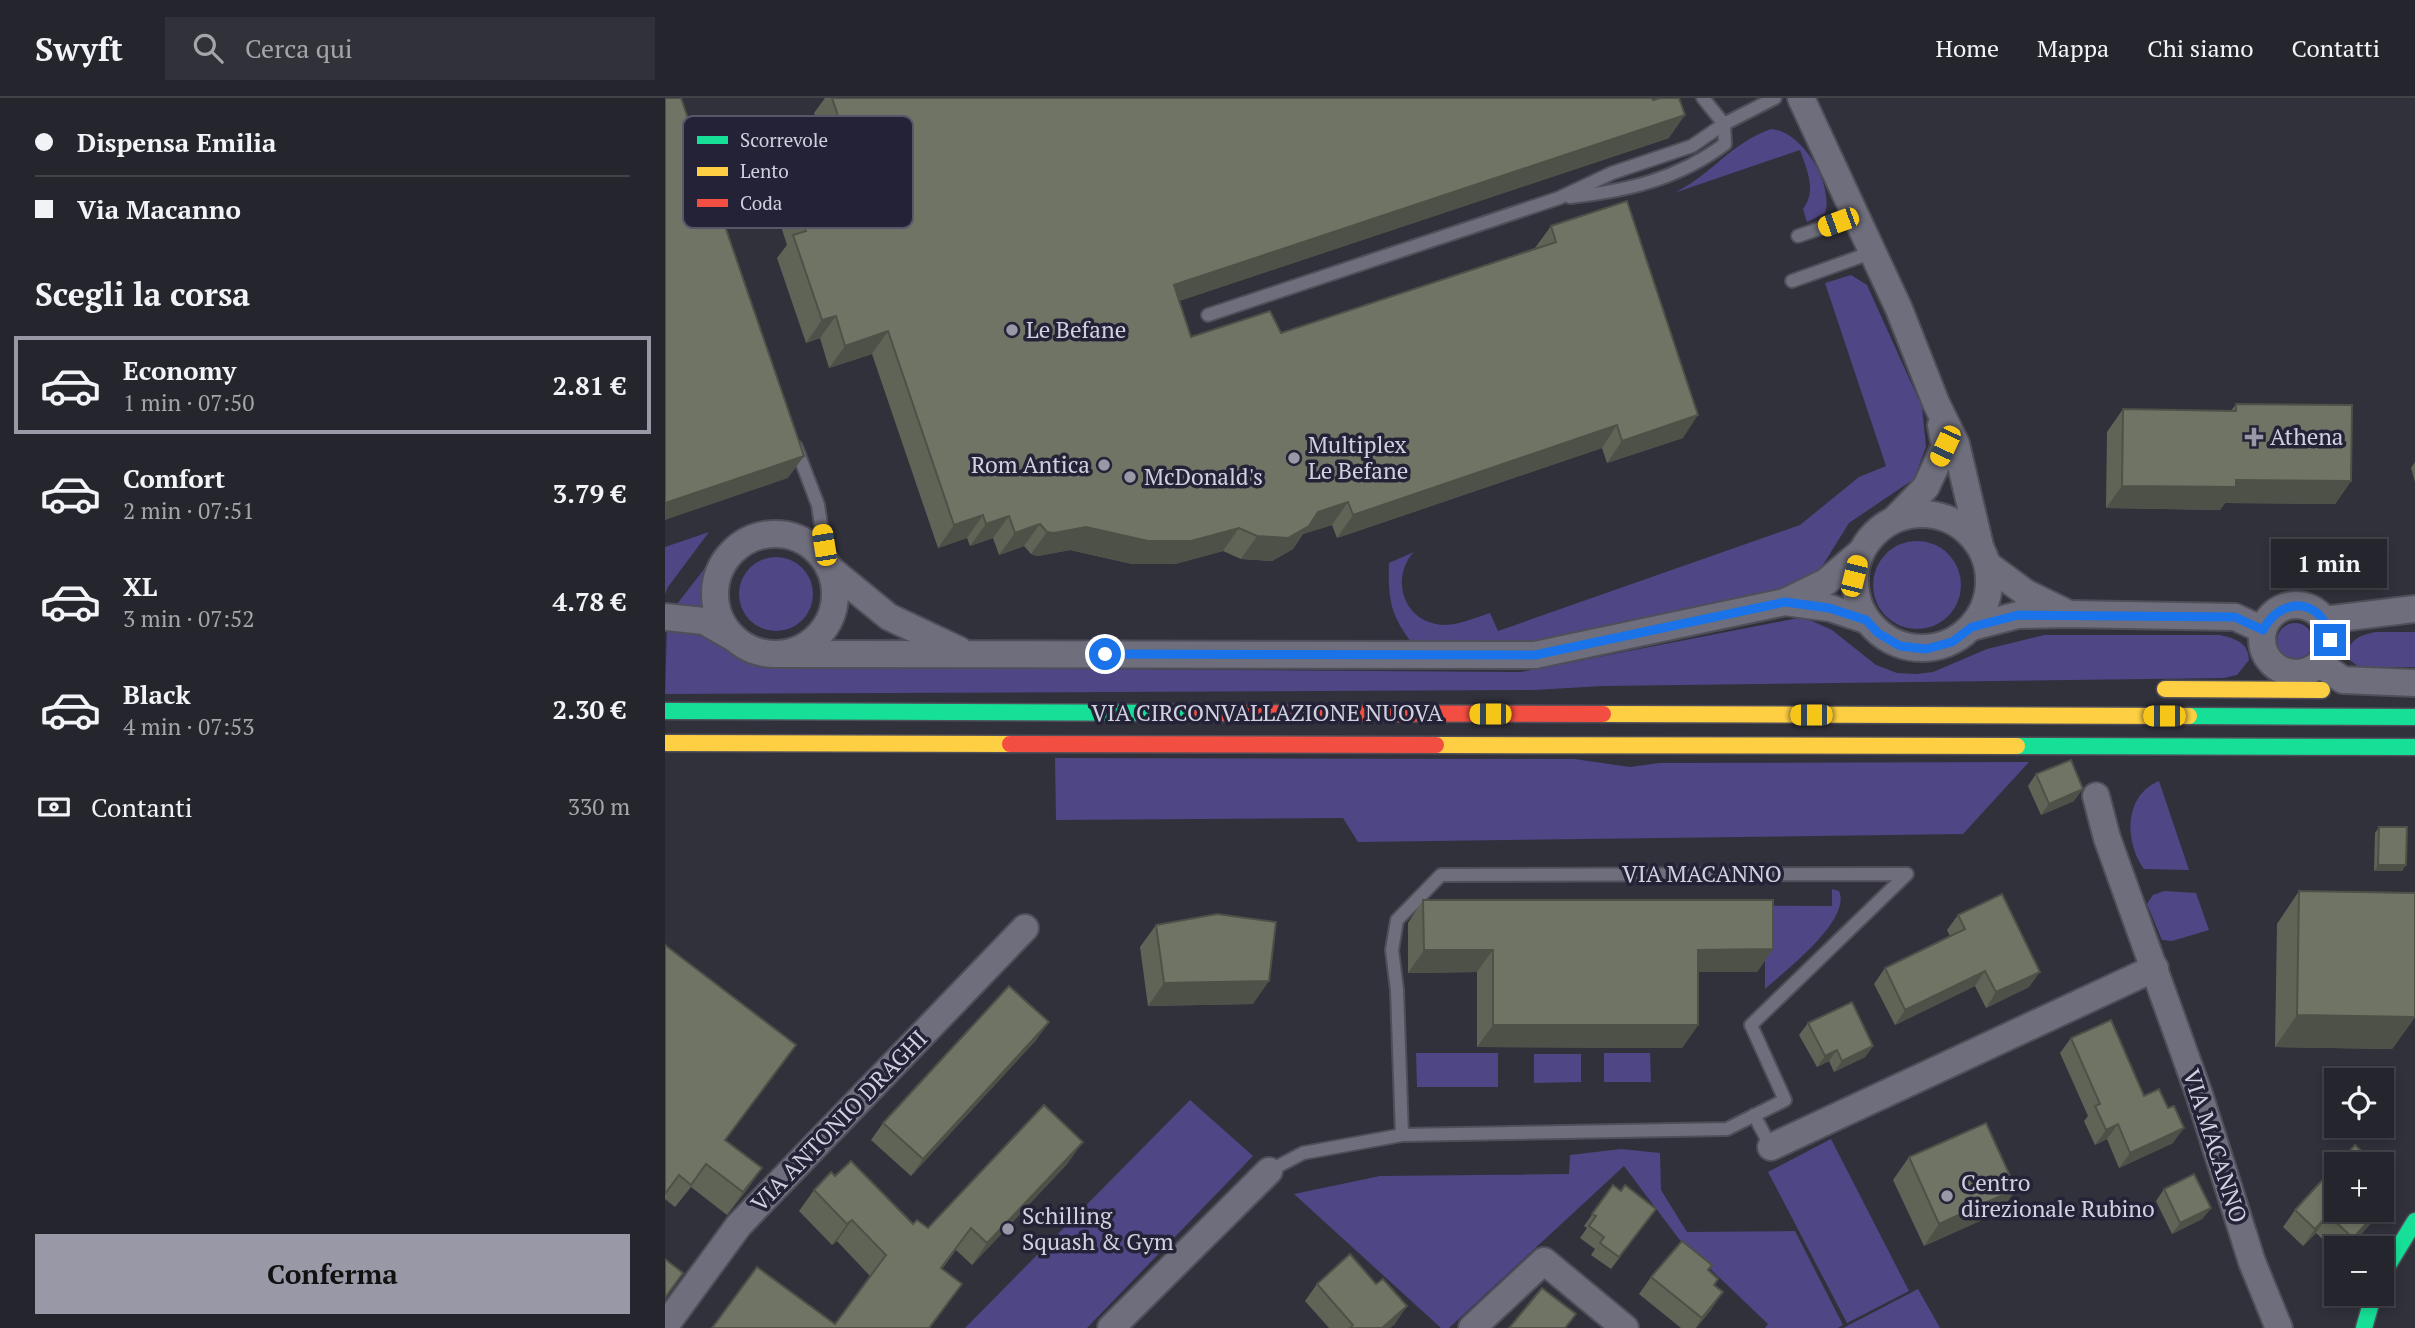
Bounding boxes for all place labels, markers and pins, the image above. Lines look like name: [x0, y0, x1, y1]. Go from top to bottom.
place label: Le Befane: [1026, 314, 1126, 345]
marker: Le Befane: [1004, 322, 1020, 338]
place label: Athena: [2270, 421, 2344, 452]
marker: Athena: [2244, 427, 2264, 447]
place label: Multiplex Le Befane: [1308, 429, 1408, 486]
place label: Rom Antica: [971, 449, 1090, 480]
marker: Multiplex Le Befane: [1286, 450, 1302, 466]
marker: Rom Antica: [1096, 457, 1112, 473]
place label: McDonald's: [1144, 461, 1263, 492]
marker: McDonald's: [1122, 469, 1138, 485]
place label: Centro direzionale Rubino: [1961, 1167, 2155, 1224]
marker: Centro direzionale Rubino: [1939, 1188, 1955, 1204]
place label: Schilling Squash & Gym: [1022, 1200, 1174, 1257]
marker: Schilling Squash & Gym: [1000, 1221, 1016, 1237]

